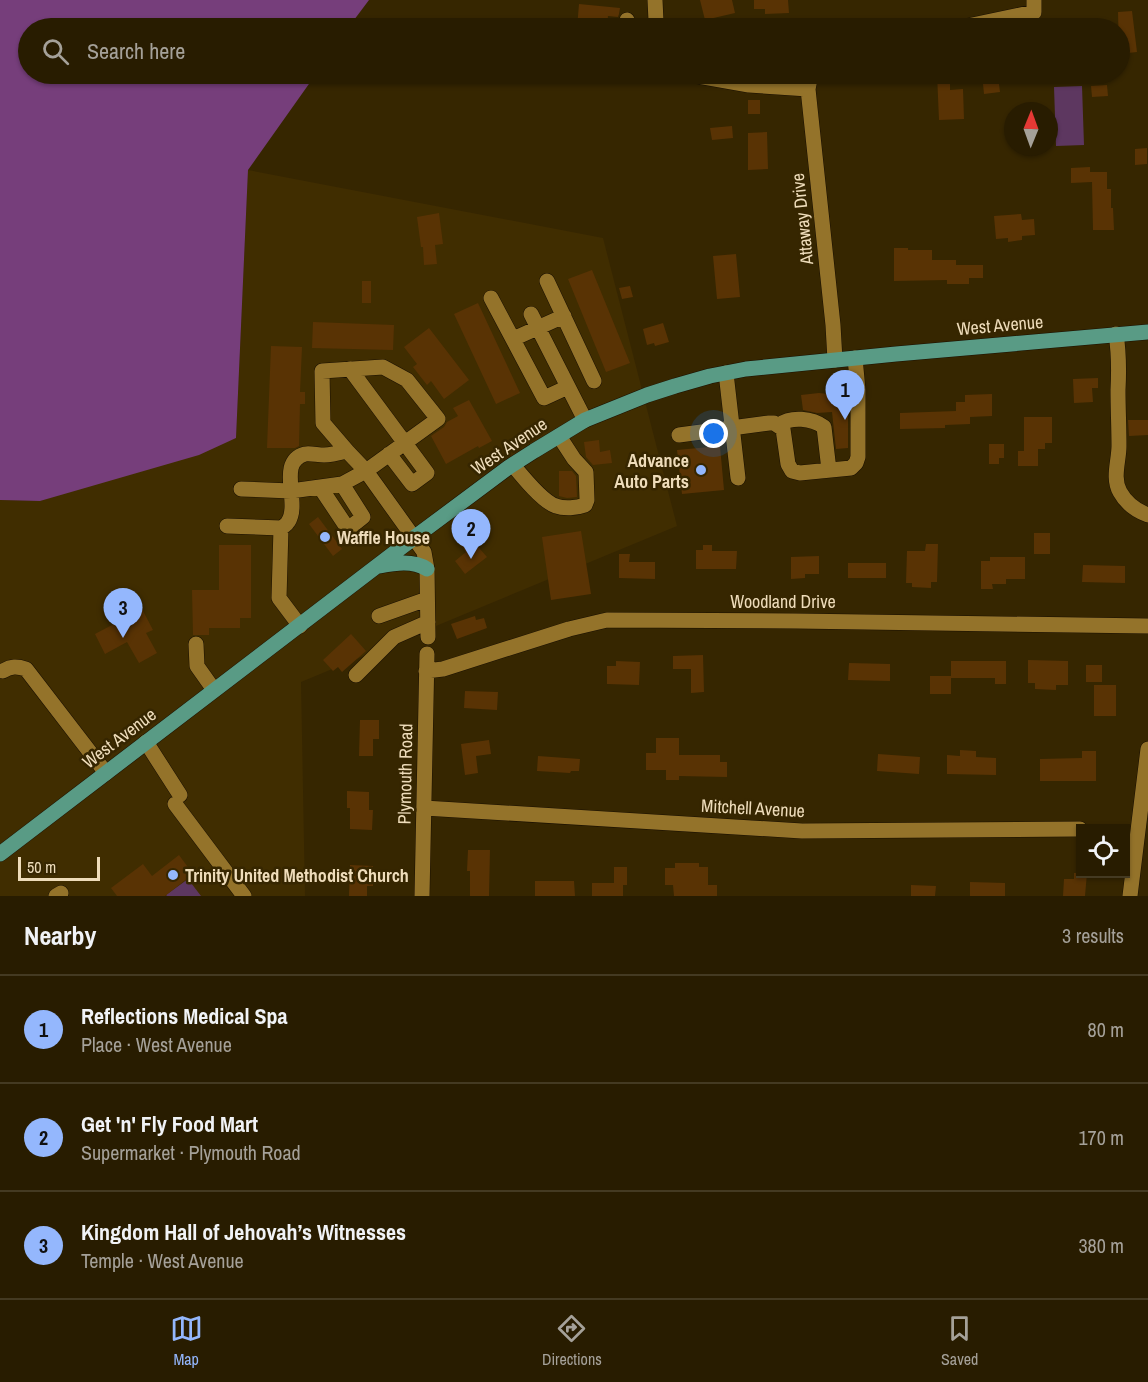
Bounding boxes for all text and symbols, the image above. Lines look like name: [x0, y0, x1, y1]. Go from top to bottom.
search box: [18, 18, 1130, 84]
icon: search: [39, 35, 72, 68]
text: Search here: [87, 36, 185, 66]
north arrow: [1004, 102, 1058, 156]
street label: Attaway Drive: [785, 172, 819, 267]
street label: West Avenue: [956, 309, 1044, 341]
pin: 1: [826, 370, 864, 420]
street label: West Avenue: [466, 411, 552, 481]
your location: [699, 419, 728, 448]
place label: Advance Auto Parts: [614, 448, 689, 494]
marker: Advance Auto Parts: [694, 463, 708, 477]
pin: 2: [452, 510, 490, 559]
place label: Waffle House: [337, 525, 430, 550]
marker: Waffle House: [318, 530, 332, 544]
pin: 3: [104, 588, 142, 638]
street label: Woodland Drive: [730, 589, 836, 614]
street label: West Avenue: [77, 702, 161, 774]
street label: Plymouth Road: [392, 723, 418, 825]
street label: Mitchell Avenue: [700, 793, 806, 823]
map controls: [1076, 824, 1130, 878]
button: locate: [1076, 824, 1130, 878]
scale bar: [18, 854, 100, 882]
text: 50 m: [27, 856, 56, 878]
place label: Trinity United Methodist Church: [185, 863, 409, 888]
marker: Trinity United Methodist Church: [166, 868, 180, 882]
text: Nearby: [24, 918, 96, 953]
text: 3 results: [1062, 922, 1124, 949]
text: Reflections Medical Spa: [81, 1001, 288, 1031]
text: 1: [39, 1016, 48, 1043]
text: 80 m: [1088, 1016, 1124, 1043]
text: Place · West Avenue: [81, 1031, 232, 1058]
text: Get 'n' Fly Food Mart: [81, 1109, 258, 1139]
text: 2: [39, 1124, 48, 1151]
text: 170 m: [1078, 1124, 1124, 1151]
text: Supermarket · Plymouth Road: [81, 1139, 301, 1166]
text: Kingdom Hall of Jehovah’s Witnesses: [81, 1217, 406, 1247]
text: 3: [39, 1232, 48, 1259]
text: 380 m: [1078, 1232, 1124, 1259]
text: Temple · West Avenue: [81, 1247, 244, 1274]
tab: Map: [170, 1312, 203, 1370]
tab: Directions: [542, 1312, 602, 1370]
tab: Saved: [941, 1312, 978, 1370]

